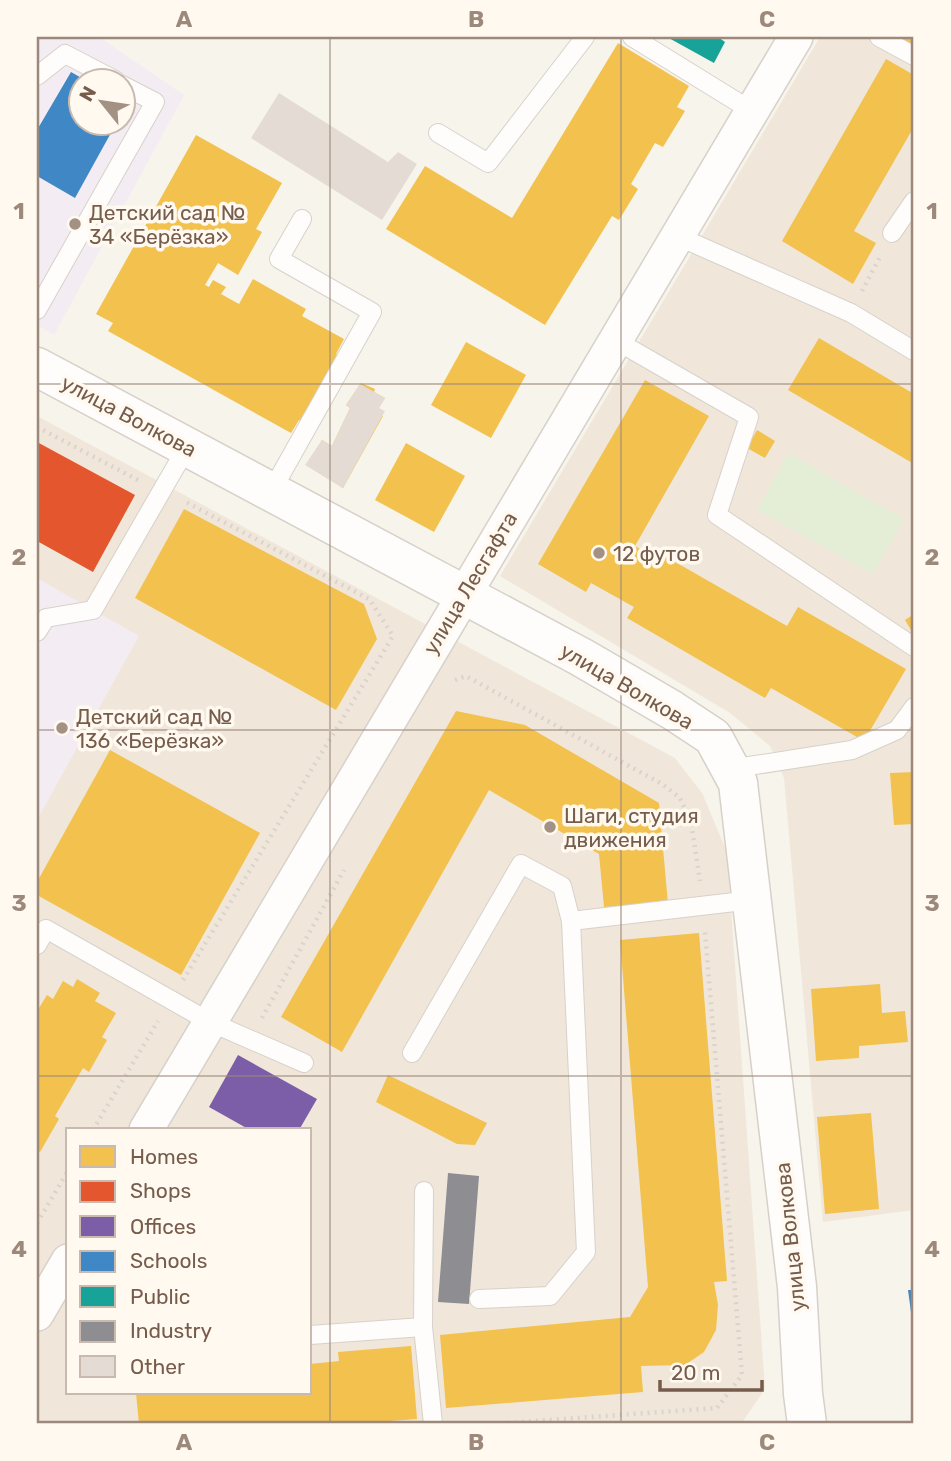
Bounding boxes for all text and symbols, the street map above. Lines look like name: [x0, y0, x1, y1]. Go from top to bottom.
text: A: [176, 5, 193, 33]
text: B: [468, 5, 484, 33]
text: C: [759, 5, 775, 33]
north arrow: [66, 66, 136, 136]
text: N: [74, 82, 101, 105]
text: 1: [13, 197, 25, 225]
text: 1: [926, 197, 938, 225]
place label: Детский сад № 34 «Берёзка»: [89, 200, 245, 249]
marker: Детский сад № 34 «Берёзка»: [67, 216, 83, 232]
street label: улица Волкова: [57, 370, 201, 462]
street label: улица Лесгафта: [418, 507, 522, 659]
place label: 12 футов: [613, 541, 700, 566]
text: 2: [12, 543, 26, 571]
text: 2: [925, 543, 939, 571]
marker: 12 футов: [591, 545, 607, 561]
street label: улица Волкова: [556, 638, 698, 734]
place label: Детский сад № 136 «Берёзка»: [76, 704, 232, 753]
marker: Детский сад № 136 «Берёзка»: [54, 720, 70, 736]
place label: Шаги, студия движения: [564, 803, 699, 852]
marker: Шаги, студия движения: [542, 819, 558, 835]
text: 3: [11, 889, 27, 917]
text: 3: [924, 889, 940, 917]
legend: [66, 1128, 312, 1394]
text: Homes: [130, 1144, 198, 1169]
street label: улица Волкова: [770, 1161, 810, 1313]
text: Shops: [130, 1178, 191, 1203]
text: Offices: [130, 1214, 196, 1239]
text: 4: [11, 1235, 27, 1263]
text: 4: [924, 1235, 940, 1263]
text: Schools: [130, 1248, 207, 1273]
text: Public: [130, 1284, 190, 1309]
text: Industry: [130, 1318, 212, 1343]
scale bar: [660, 1349, 762, 1393]
text: Other: [130, 1354, 185, 1379]
text: 20 m: [671, 1360, 720, 1385]
text: A: [176, 1428, 193, 1456]
text: B: [468, 1428, 484, 1456]
text: C: [759, 1428, 775, 1456]

